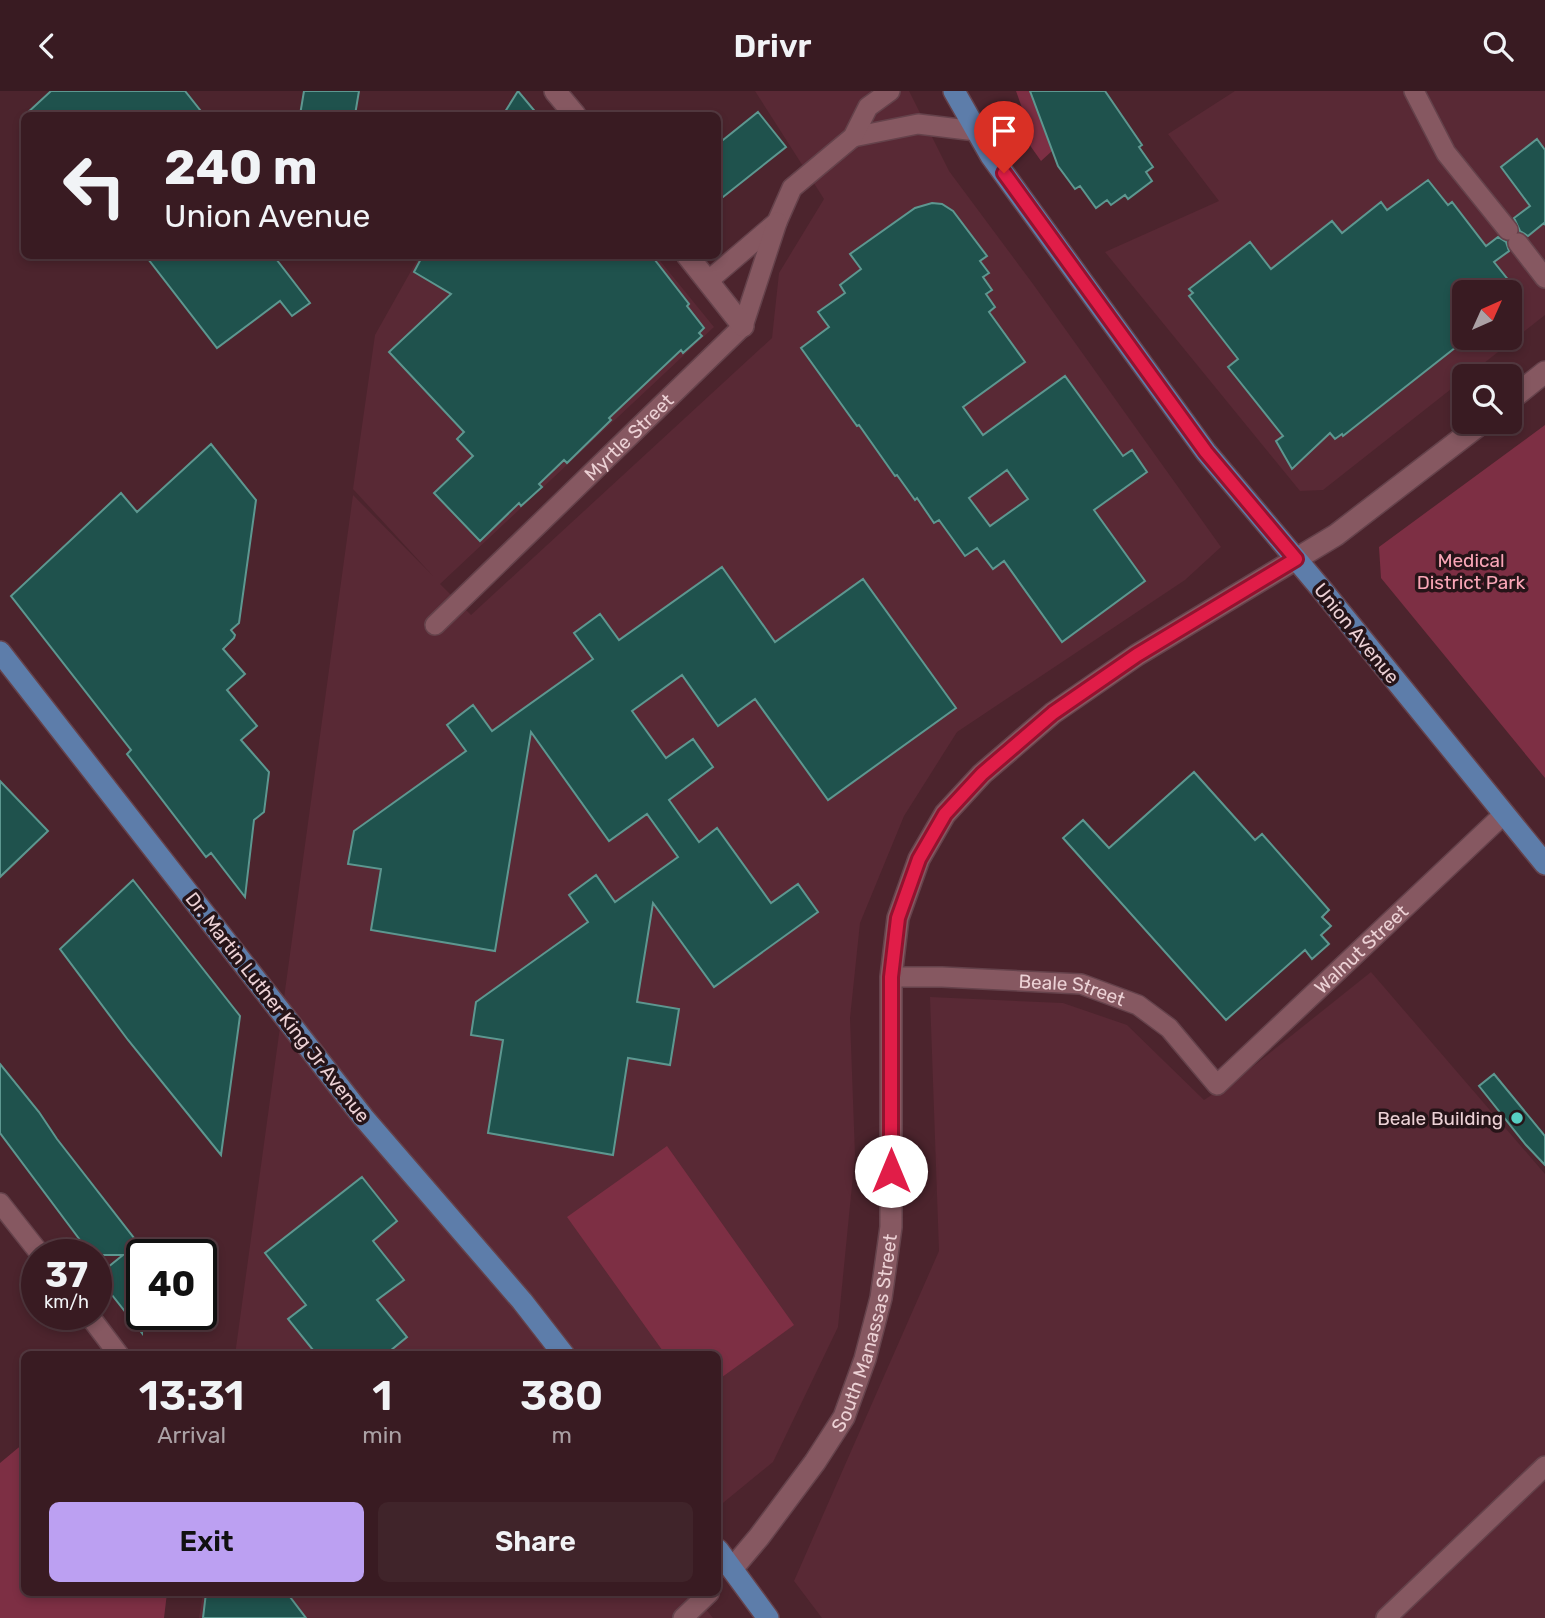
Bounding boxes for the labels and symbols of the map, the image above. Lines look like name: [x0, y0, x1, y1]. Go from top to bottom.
pin: [974, 101, 1034, 173]
north arrow: [1452, 280, 1522, 350]
street label: Myrtle Street: [580, 389, 679, 486]
park label: Medical District Park: [1417, 549, 1526, 594]
street label: Union Avenue: [1309, 578, 1404, 688]
street label: Dr. Martin Luther King Jr Avenue: [181, 888, 375, 1127]
street label: Walnut Street: [1310, 900, 1413, 999]
street label: Beale Street: [1018, 970, 1129, 1011]
place label: Beale Building: [1377, 1107, 1503, 1130]
marker: Beale Building: [1509, 1110, 1525, 1126]
position arrow: [854, 1134, 928, 1208]
street label: South Manassas Street: [826, 1232, 902, 1436]
speed limit sign: 40: [126, 1239, 217, 1330]

